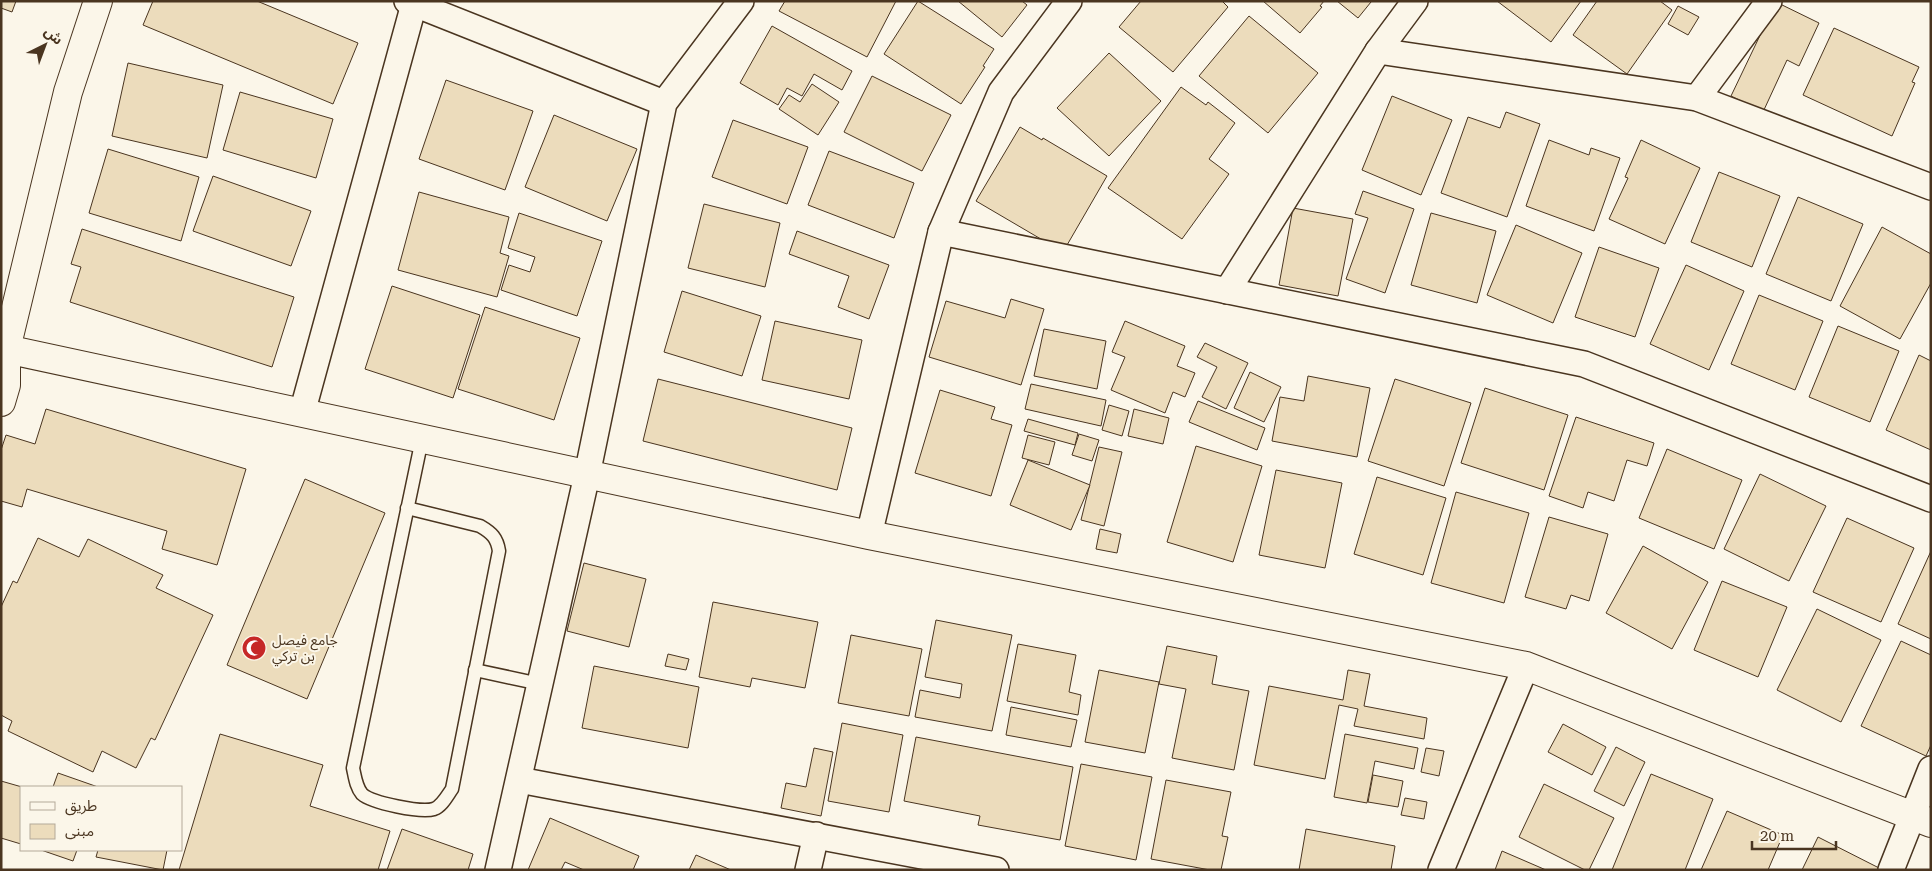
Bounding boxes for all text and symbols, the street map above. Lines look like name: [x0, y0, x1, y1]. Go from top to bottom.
north arrow: [20, 20, 70, 70]
text: ش: [41, 23, 66, 48]
place label: جامع فيصل بن تركي: [272, 632, 338, 667]
mosque icon: جامع فيصل بن تركي: [241, 635, 267, 661]
legend: [20, 786, 182, 851]
text: طريق: [65, 797, 97, 816]
scale bar: [1752, 818, 1836, 850]
text: مبنى: [65, 822, 94, 840]
text: 20 m: [1760, 827, 1795, 845]

